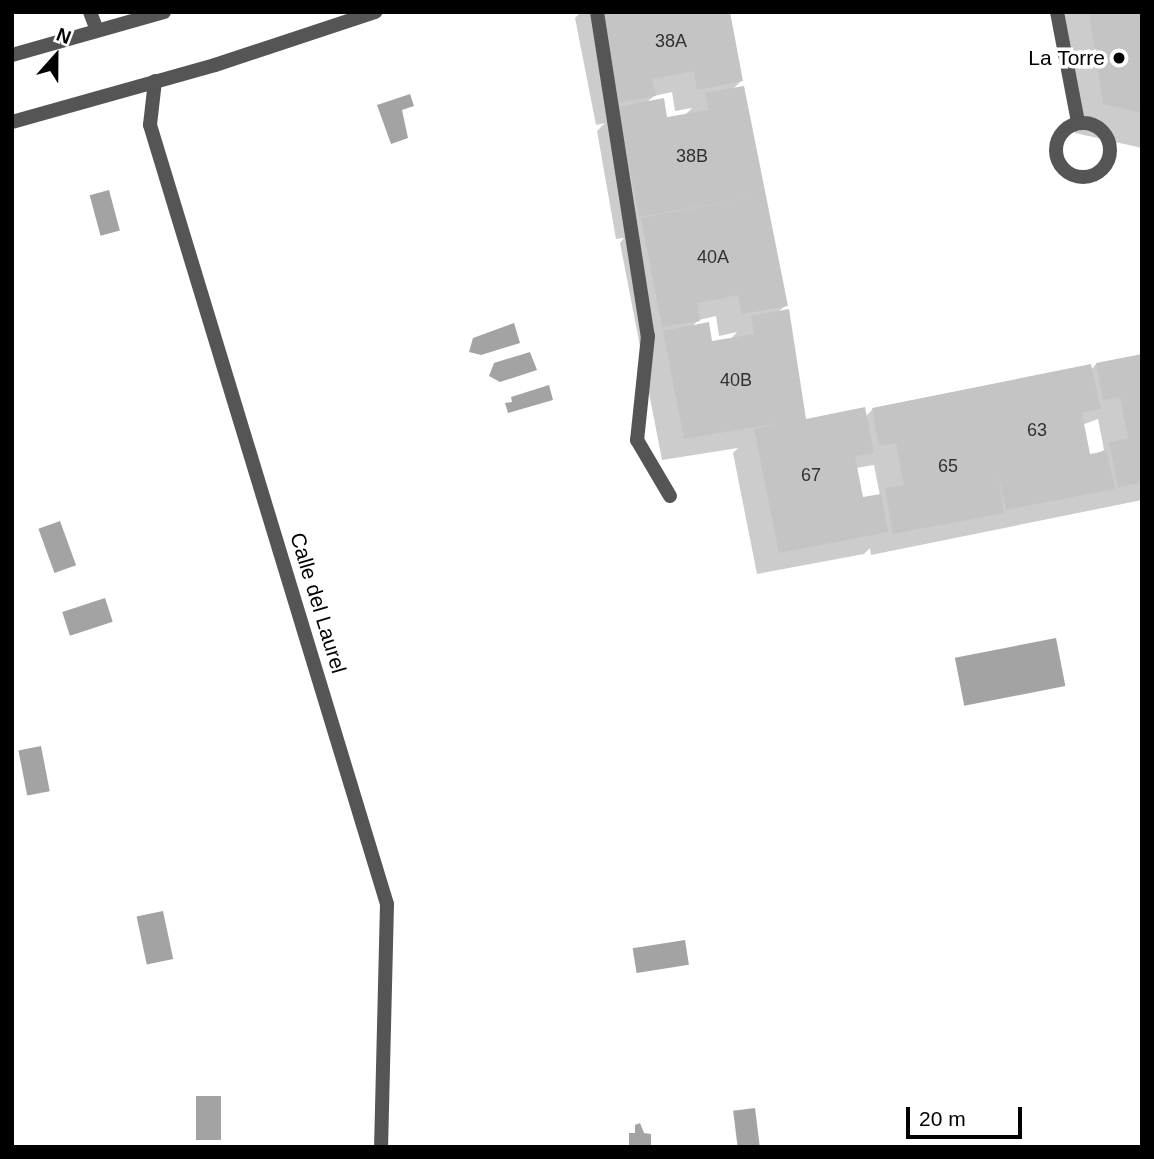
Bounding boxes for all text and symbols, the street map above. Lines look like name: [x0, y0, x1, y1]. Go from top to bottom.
north arrow: [21, 21, 91, 91]
text: N: [54, 24, 74, 48]
house number: 38A: [655, 30, 687, 52]
place label: La Torre: [1028, 45, 1105, 71]
marker: La Torre: [1111, 50, 1127, 66]
house number: 38B: [676, 145, 708, 167]
house number: 40A: [697, 246, 729, 268]
house number: 40B: [720, 369, 752, 391]
house number: 63: [1027, 419, 1047, 441]
house number: 65: [938, 455, 958, 477]
house number: 67: [801, 464, 821, 486]
street label: Calle del Laurel: [285, 530, 351, 676]
scale bar: [909, 1092, 1024, 1136]
text: 20 m: [919, 1107, 966, 1130]

